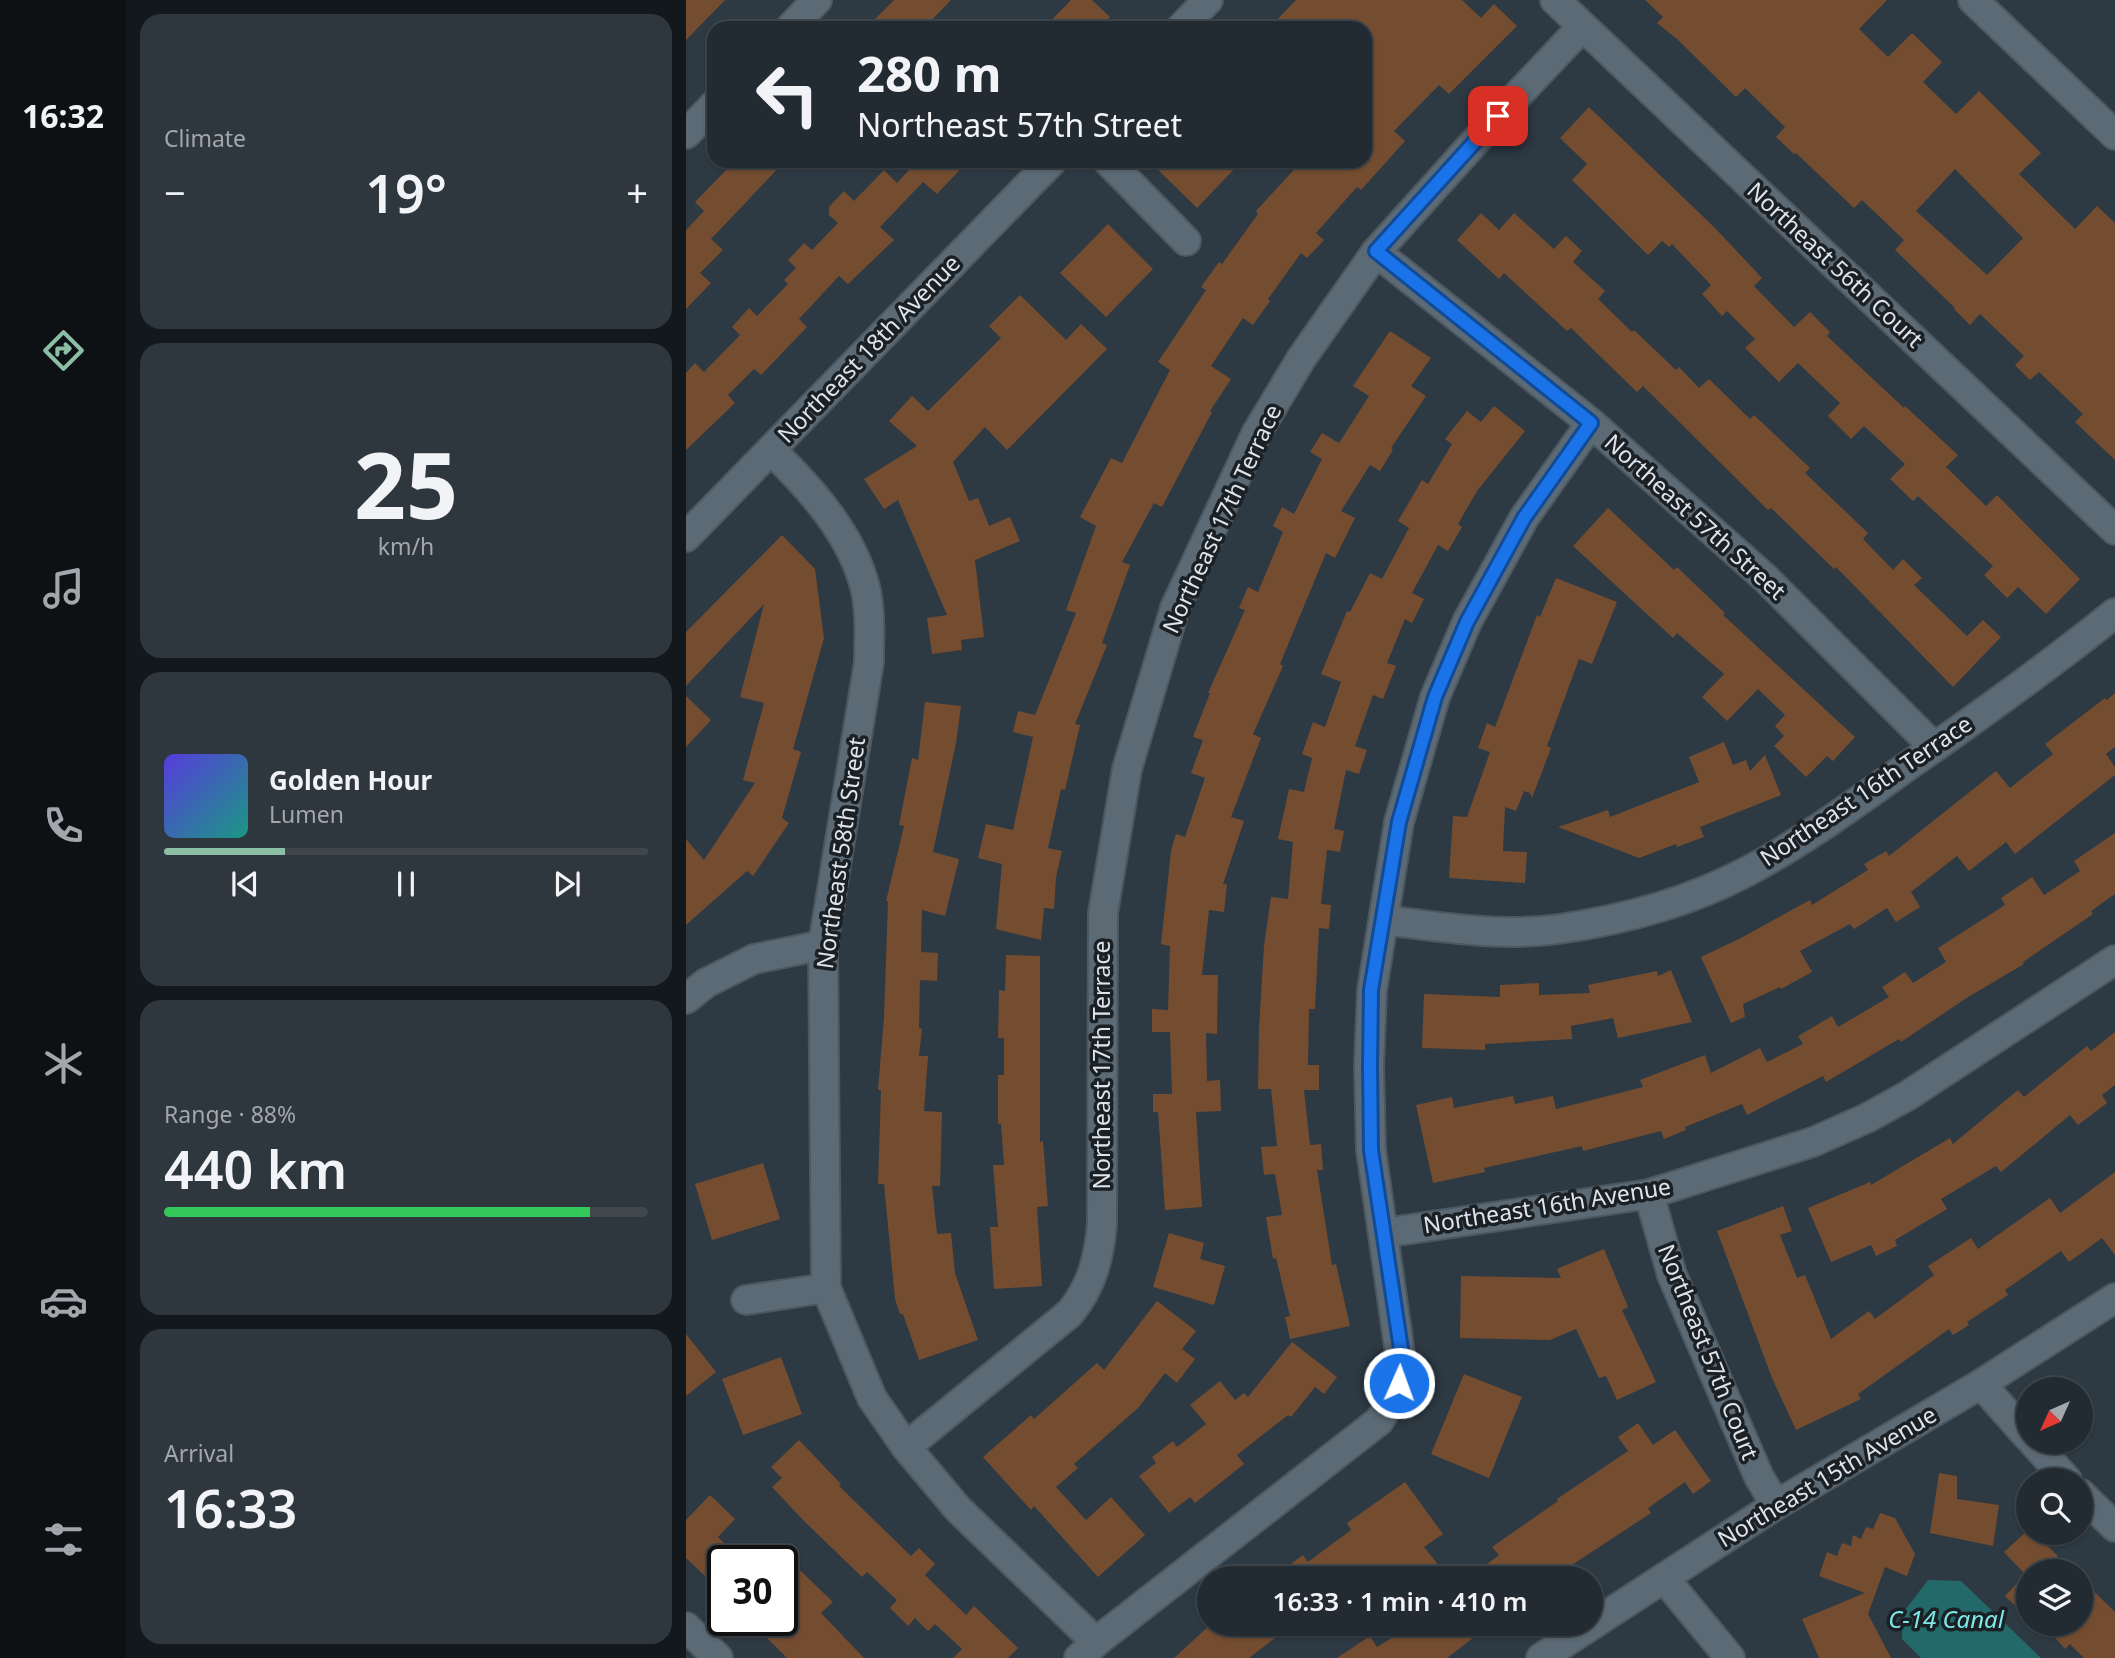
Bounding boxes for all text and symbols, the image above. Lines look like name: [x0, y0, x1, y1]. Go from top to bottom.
text: 280 m: [857, 40, 1002, 106]
icon: left: [742, 49, 833, 140]
pin: [1468, 86, 1528, 146]
text: 16:32: [22, 94, 104, 137]
icon: arrive: [1479, 97, 1517, 135]
text: Northeast 57th Street: [857, 103, 1182, 146]
text: Climate: [164, 122, 246, 154]
text: 19°: [365, 157, 447, 228]
text: −: [164, 166, 186, 218]
text: +: [626, 166, 648, 218]
street label: Northeast 56th Court: [1741, 174, 1931, 354]
street label: Northeast 18th Avenue: [770, 247, 967, 449]
icon: directions: [39, 326, 88, 375]
street label: Northeast 17th Terrace: [1154, 399, 1288, 638]
text: 25: [354, 422, 458, 546]
street label: Northeast 57th Street: [1598, 426, 1793, 606]
text: km/h: [378, 530, 434, 562]
icon: music: [39, 564, 88, 613]
street label: Northeast 16th Terrace: [1753, 707, 1978, 873]
street label: Northeast 58th Street: [808, 735, 872, 971]
text: Golden Hour: [269, 762, 432, 798]
text: Lumen: [269, 798, 344, 830]
icon: phone: [39, 801, 88, 850]
icon: previous: [226, 865, 264, 903]
icon: pause: [387, 865, 425, 903]
icon: next: [548, 865, 586, 903]
street label: Northeast 17th Terrace: [1085, 941, 1117, 1190]
icon: climate: [39, 1039, 88, 1088]
text: Range · 88%: [164, 1098, 296, 1130]
text: 440 km: [164, 1133, 347, 1204]
street label: Northeast 16th Avenue: [1421, 1170, 1673, 1240]
street label: Northeast 57th Court: [1651, 1239, 1767, 1464]
icon: car: [39, 1277, 88, 1326]
position arrow: [1362, 1346, 1436, 1420]
north arrow: [2016, 1377, 2093, 1454]
map controls: [2016, 1377, 2093, 1636]
street label: Northeast 15th Avenue: [1711, 1398, 1942, 1554]
text: Arrival: [164, 1437, 234, 1469]
button: search: [2016, 1468, 2093, 1545]
text: 16:33: [164, 1472, 297, 1543]
icon: filters: [39, 1515, 88, 1564]
speed limit sign: 30: [707, 1545, 798, 1636]
button: layers: [2016, 1559, 2093, 1636]
text: 16:33 · 1 min · 410 m: [1273, 1583, 1527, 1619]
water label: C-14 Canal: [1888, 1602, 2005, 1635]

